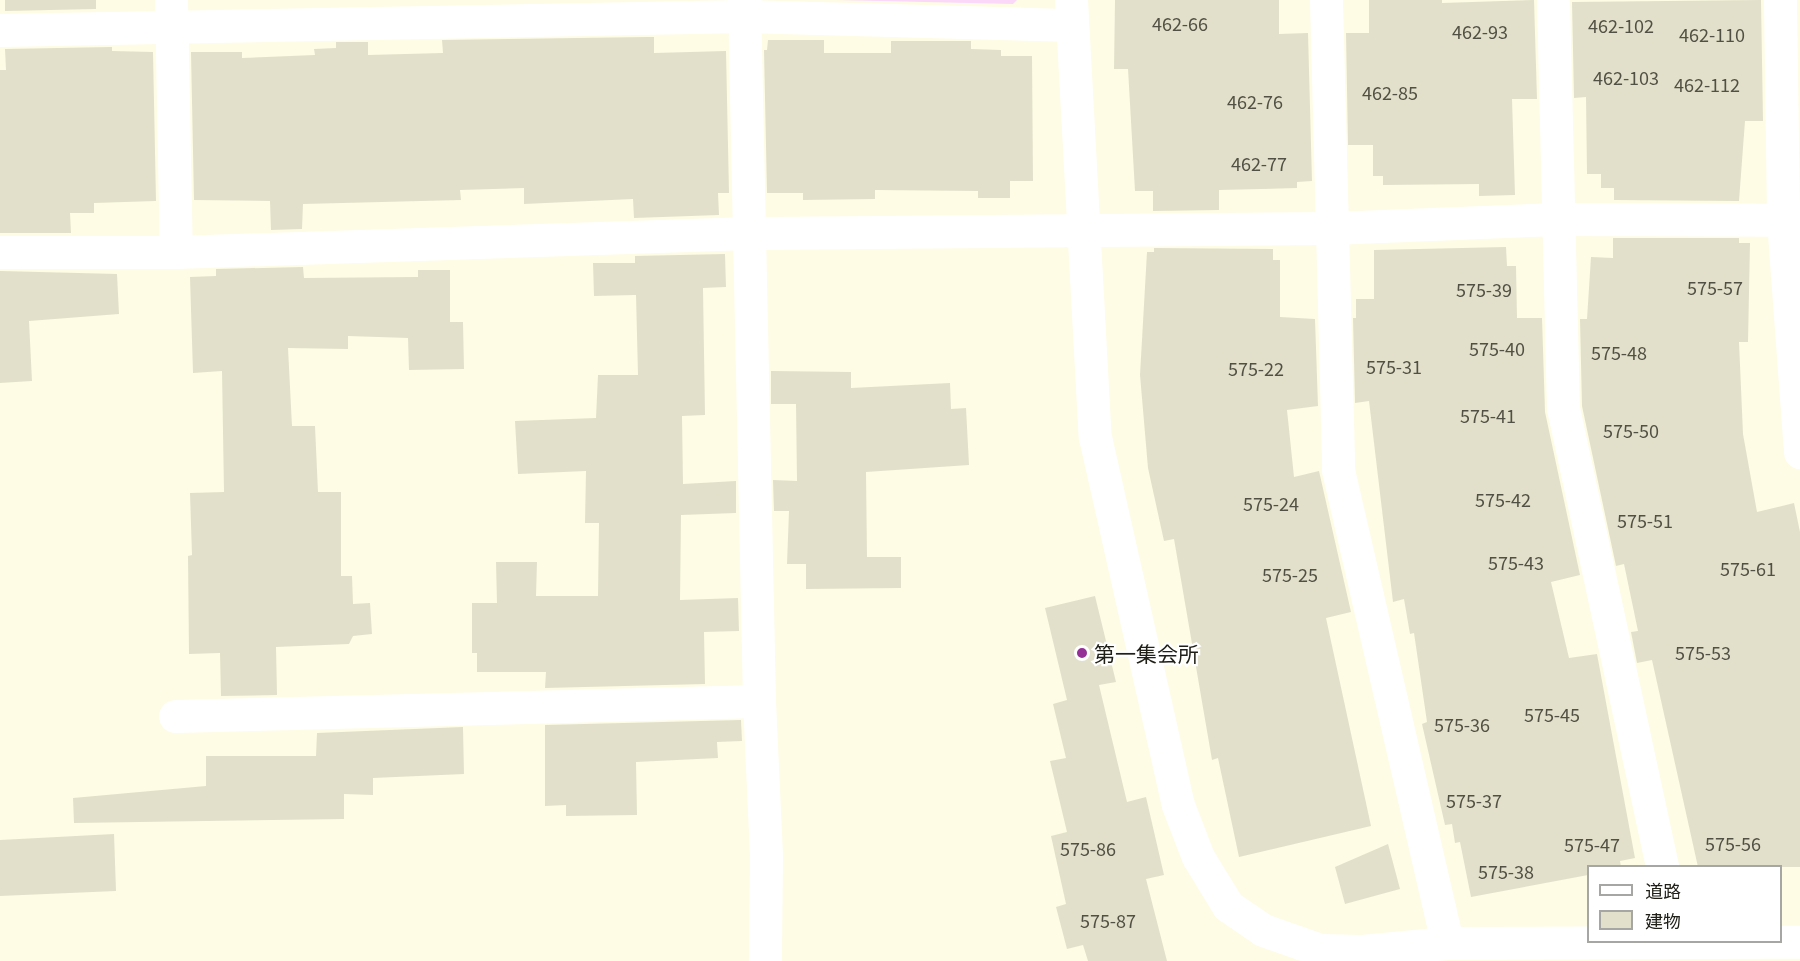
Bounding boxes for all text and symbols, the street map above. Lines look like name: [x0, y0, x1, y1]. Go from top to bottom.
house number: 462-66: [1152, 12, 1208, 34]
house number: 462-102: [1588, 14, 1654, 36]
house number: 462-93: [1452, 20, 1508, 42]
house number: 462-110: [1679, 23, 1745, 45]
house number: 462-103: [1593, 66, 1659, 88]
house number: 462-112: [1674, 73, 1740, 95]
house number: 462-85: [1362, 81, 1418, 103]
house number: 462-76: [1227, 90, 1283, 112]
house number: 462-77: [1231, 152, 1287, 174]
house number: 575-57: [1687, 276, 1743, 298]
house number: 575-39: [1456, 278, 1512, 300]
house number: 575-40: [1469, 337, 1525, 359]
house number: 575-48: [1591, 341, 1647, 363]
house number: 575-31: [1366, 355, 1422, 377]
house number: 575-22: [1228, 357, 1284, 379]
house number: 575-41: [1460, 404, 1516, 426]
house number: 575-50: [1603, 419, 1659, 441]
house number: 575-42: [1475, 488, 1531, 510]
house number: 575-24: [1243, 492, 1299, 514]
house number: 575-51: [1617, 509, 1673, 531]
house number: 575-43: [1488, 551, 1544, 573]
house number: 575-61: [1720, 557, 1776, 579]
house number: 575-25: [1262, 563, 1318, 585]
place label: 第一集会所: [1094, 640, 1199, 666]
house number: 575-53: [1675, 641, 1731, 663]
marker: 第一集会所: [1075, 646, 1089, 660]
house number: 575-45: [1524, 703, 1580, 725]
house number: 575-36: [1434, 713, 1490, 735]
house number: 575-37: [1446, 789, 1502, 811]
house number: 575-56: [1705, 832, 1761, 854]
house number: 575-47: [1564, 833, 1620, 855]
house number: 575-86: [1060, 837, 1116, 859]
house number: 575-38: [1478, 860, 1534, 882]
legend: [1587, 865, 1782, 943]
text: 道路: [1645, 877, 1681, 903]
text: 建物: [1645, 907, 1681, 933]
house number: 575-87: [1080, 909, 1136, 931]

